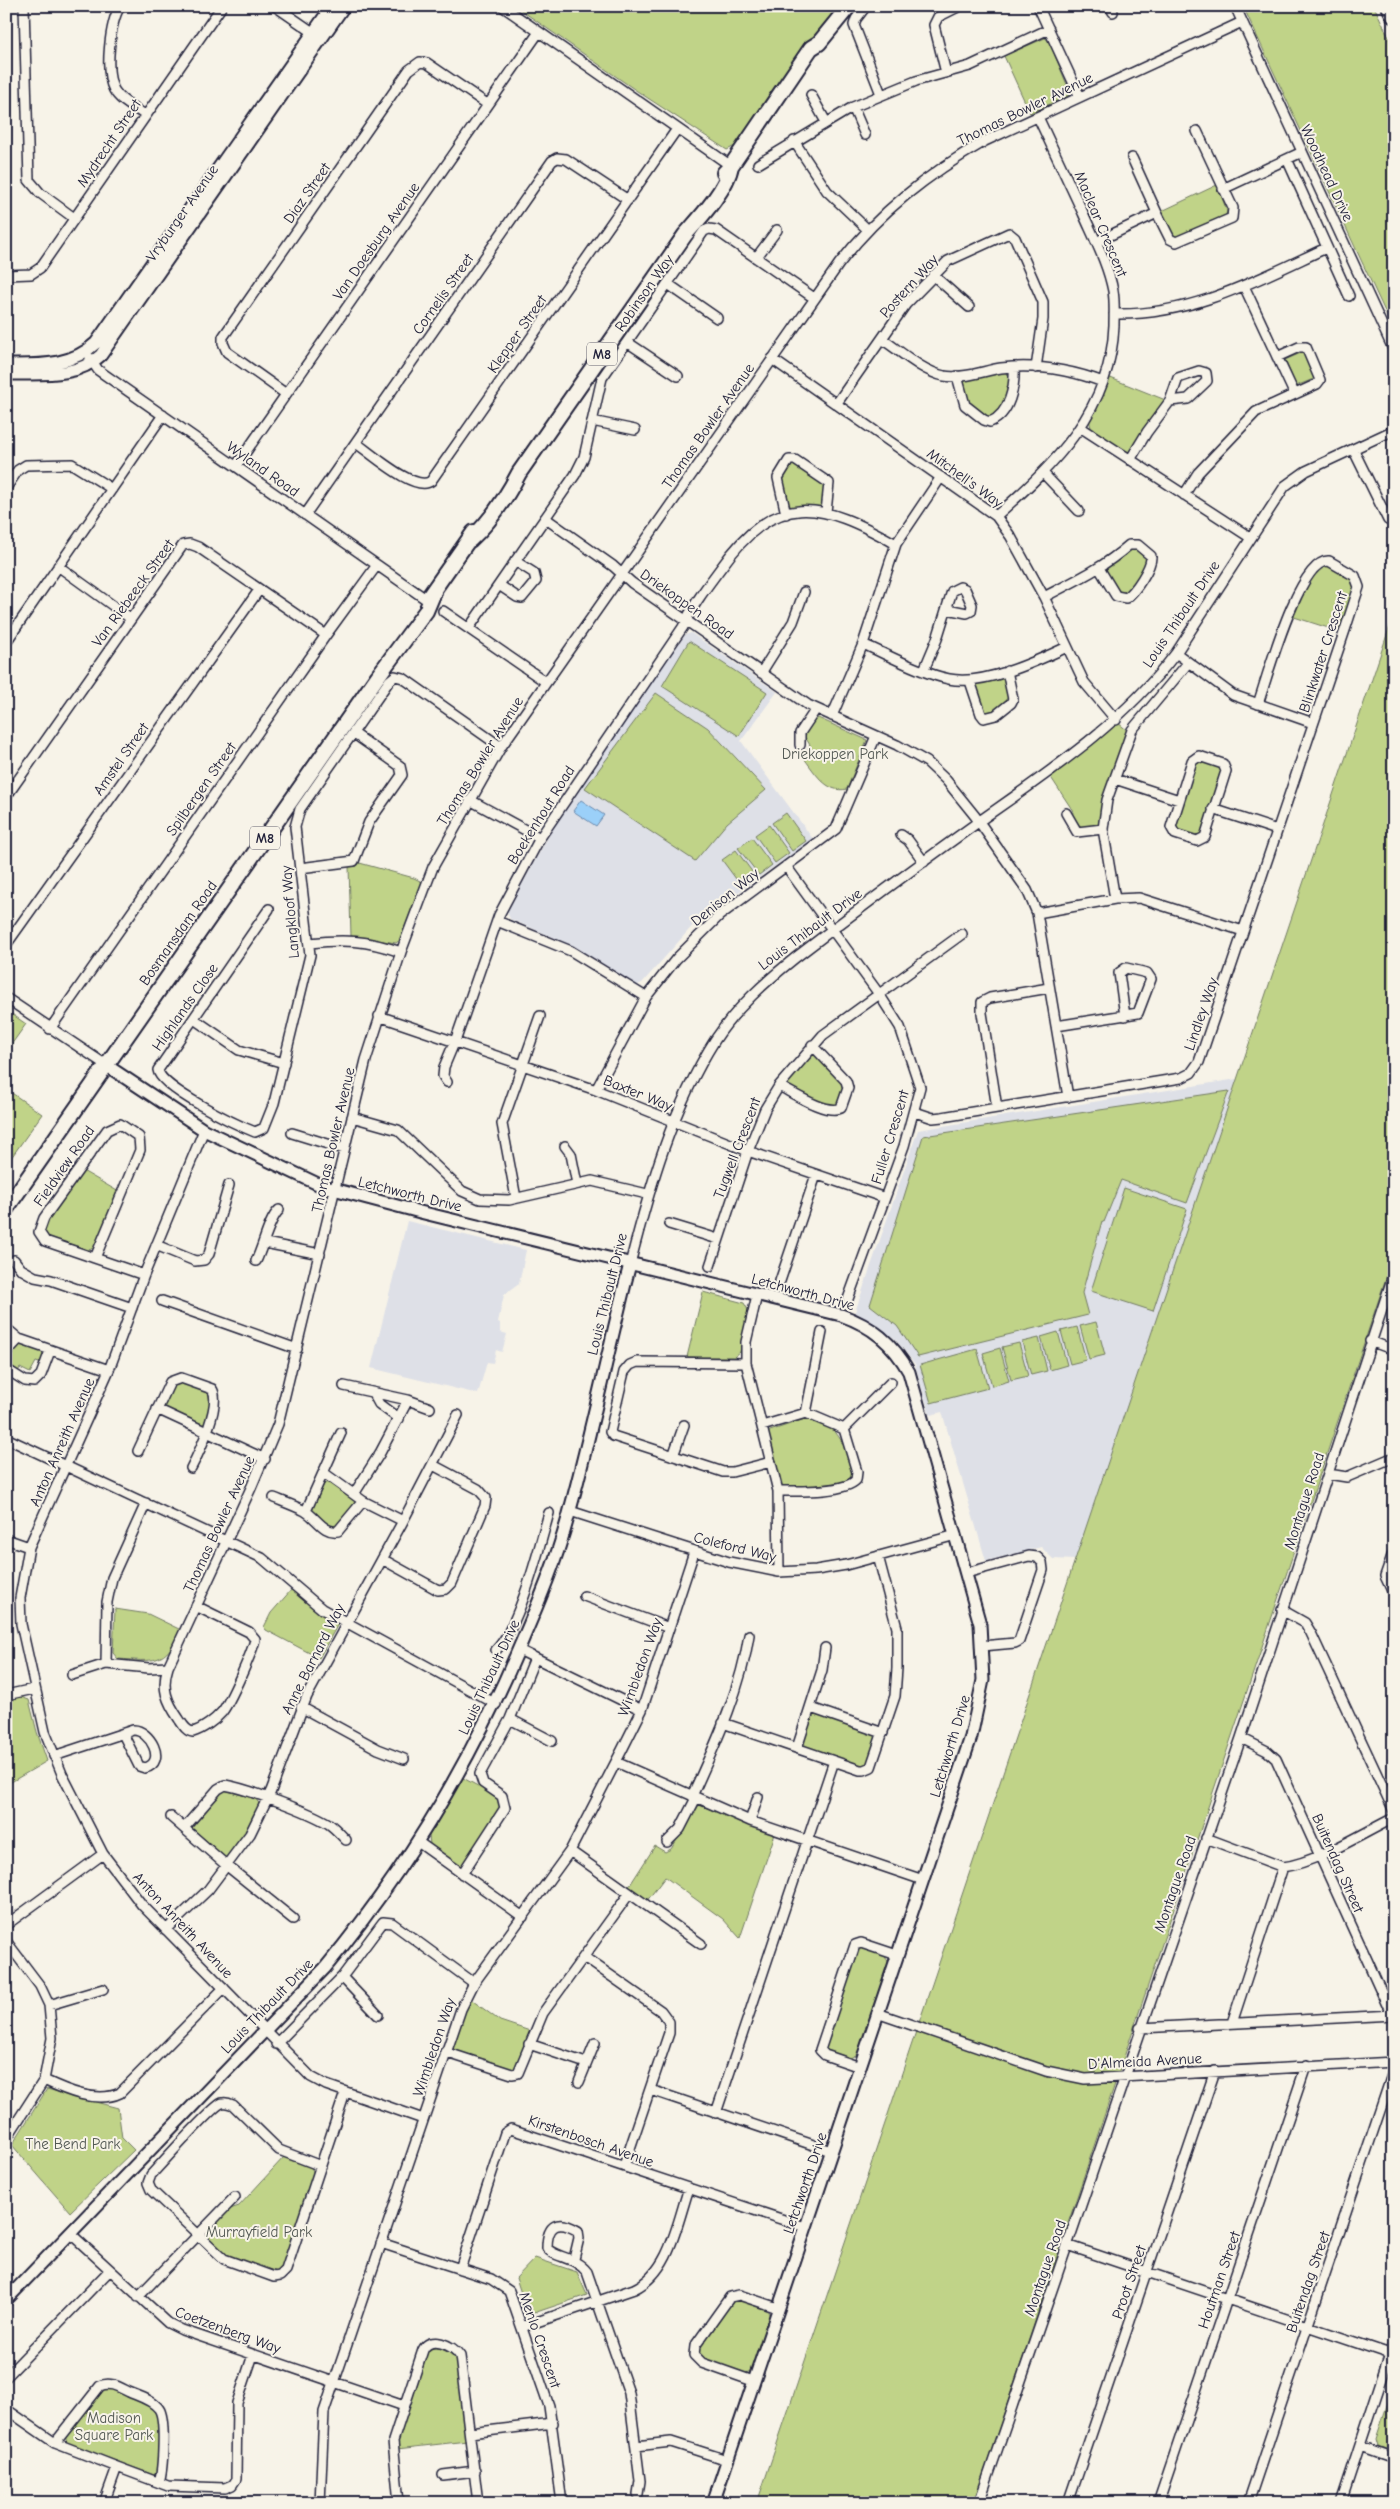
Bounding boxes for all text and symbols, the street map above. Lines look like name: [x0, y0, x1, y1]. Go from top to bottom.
street label: Thomas Bowler Avenue: [954, 68, 1096, 150]
street label: Mydrecht Street: [73, 95, 145, 190]
street label: Woodhead Drive: [1297, 122, 1357, 225]
street label: Diaz Street: [280, 159, 335, 227]
street label: Vryburger Avenue: [142, 161, 222, 265]
street label: Maclear Crescent: [1071, 168, 1132, 280]
street label: Van Doesburg Avenue: [329, 178, 424, 303]
street label: Cornelis Street: [409, 250, 478, 338]
street label: Postern Way: [876, 250, 942, 321]
street label: Robinson Way: [611, 251, 677, 335]
street label: Klepper Street: [483, 291, 551, 377]
road number: M8: [587, 342, 617, 366]
street label: Thomas Bowler Avenue: [658, 360, 758, 492]
street label: Wyland Road: [223, 437, 303, 501]
street label: Mitchell's Way: [923, 444, 1007, 512]
street label: Van Riebeeck Street: [88, 535, 178, 650]
street label: Louis Thibault Drive: [1139, 557, 1224, 671]
street label: Driekoppen Road: [637, 565, 737, 643]
street label: Blinkwater Crescent: [1295, 589, 1351, 715]
street label: Thomas Bowler Avenue: [433, 693, 527, 829]
street label: Amstel Street: [89, 719, 153, 799]
street label: Spilbergen Street: [162, 738, 240, 839]
park label: Driekoppen Park: [782, 745, 889, 763]
street label: Boekenhout Road: [503, 762, 579, 868]
road number: M8: [250, 826, 280, 850]
street label: Langkloof Way: [277, 864, 303, 959]
street label: Denison Way: [687, 864, 763, 930]
street label: Bosmansdam Road: [135, 877, 221, 989]
street label: Louis Thibault Drive: [755, 884, 866, 974]
street label: Highlands Close: [148, 959, 222, 1054]
street label: Lindley Way: [1180, 975, 1222, 1053]
street label: Thomas Bowler Avenue: [308, 1065, 359, 1214]
street label: Baxter Way: [601, 1071, 675, 1115]
street label: Fuller Crescent: [867, 1087, 913, 1186]
street label: Tugwell Crescent: [709, 1094, 765, 1201]
street label: Fieldview Road: [30, 1122, 98, 1210]
street label: Letchworth Drive: [356, 1172, 464, 1216]
street label: Louis Thibault Drive: [583, 1231, 631, 1357]
street label: Letchworth Drive: [749, 1270, 857, 1315]
street label: Anton Anreith Avenue: [26, 1375, 99, 1509]
street label: Montague Road: [1280, 1450, 1328, 1552]
street label: Thomas Bowler Avenue: [179, 1452, 259, 1595]
street label: Coleford Way: [692, 1528, 779, 1566]
street label: Anne Barnard Way: [277, 1600, 349, 1717]
street label: Wimbledon Way: [614, 1615, 666, 1719]
street label: Louis Thibault Drive: [454, 1616, 524, 1737]
street label: Letchworth Drive: [926, 1692, 974, 1799]
street label: Buitendag Street: [1308, 1811, 1368, 1916]
street label: Montague Road: [1150, 1833, 1200, 1935]
street label: Anton Anreith Avenue: [129, 1868, 237, 1982]
street label: Louis Thibault Drive: [217, 1954, 317, 2057]
street label: Wimbledon Way: [409, 1995, 459, 2099]
street label: D'Almeida Avenue: [1088, 2049, 1203, 2073]
street label: Kirstenbosch Avenue: [526, 2111, 657, 2171]
street label: Letchworth Drive: [779, 2129, 831, 2236]
park label: The Bend Park: [25, 2135, 121, 2153]
street label: Montague Road: [1020, 2217, 1070, 2319]
park label: Murrayfield Park: [206, 2223, 313, 2241]
street label: Houtman Street: [1194, 2228, 1244, 2331]
street label: Buitendag Street: [1282, 2228, 1334, 2335]
street label: Proot Street: [1108, 2242, 1150, 2321]
street label: Menlo Crescent: [515, 2290, 565, 2391]
street label: Coetzenberg Way: [173, 2302, 284, 2358]
park label: Madison Square Park: [75, 2409, 154, 2444]

